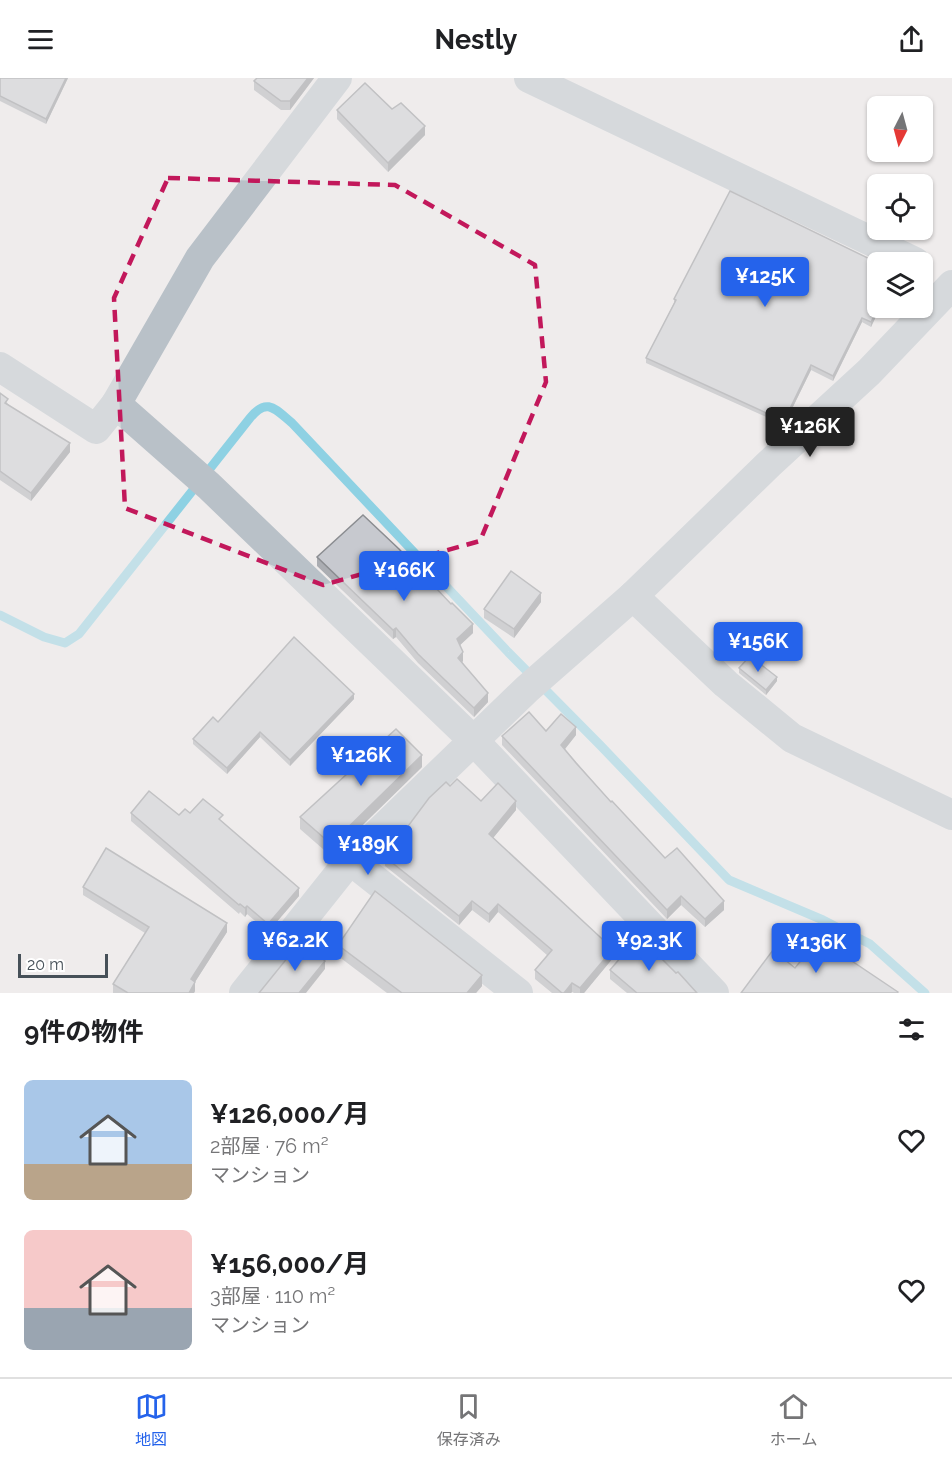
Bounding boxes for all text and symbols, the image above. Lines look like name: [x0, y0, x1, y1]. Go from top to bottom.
icon: menu: [24, 23, 57, 56]
icon: share: [895, 23, 928, 56]
text: Nestly: [435, 24, 517, 55]
north arrow: [867, 96, 933, 162]
map controls: [867, 96, 933, 318]
button: locate: [867, 174, 933, 240]
button: layers: [867, 252, 933, 318]
pin: ¥125K: [723, 257, 807, 308]
text: ¥125K: [735, 264, 795, 288]
pin: ¥126K: [768, 407, 852, 458]
text: ¥126K: [780, 414, 840, 438]
pin: ¥166K: [362, 551, 446, 602]
text: ¥166K: [373, 558, 435, 582]
pin: ¥156K: [716, 622, 800, 673]
text: ¥156K: [728, 629, 788, 653]
pin: ¥126K: [319, 736, 403, 787]
text: ¥126K: [331, 743, 391, 767]
pin: ¥189K: [326, 825, 410, 876]
text: ¥189K: [337, 832, 399, 856]
pin: ¥62.2K: [246, 921, 344, 972]
pin: ¥92.3K: [600, 921, 698, 972]
pin: ¥136K: [774, 923, 858, 974]
text: ¥62.2K: [262, 928, 328, 952]
text: ¥92.3K: [616, 928, 682, 952]
text: ¥136K: [786, 930, 846, 954]
scale bar: [18, 951, 108, 978]
text: 20 m: [27, 955, 64, 974]
icon: filters: [895, 1013, 928, 1046]
text: 9件の物件: [24, 1017, 143, 1047]
text: ¥126,000/月: [210, 1099, 370, 1129]
icon: home: [72, 1104, 144, 1176]
icon: heart: [895, 1124, 928, 1157]
text: 2部屋 · 76 m²: [210, 1134, 328, 1158]
text: マンション: [210, 1163, 310, 1187]
text: ¥156,000/月: [210, 1249, 369, 1279]
icon: home: [72, 1254, 144, 1326]
icon: heart: [895, 1274, 928, 1307]
text: 3部屋 · 110 m²: [210, 1284, 335, 1308]
text: マンション: [210, 1313, 310, 1337]
tab: 地図: [135, 1390, 168, 1450]
tab: 保存済み: [437, 1390, 501, 1450]
tab: ホーム: [770, 1390, 817, 1450]

